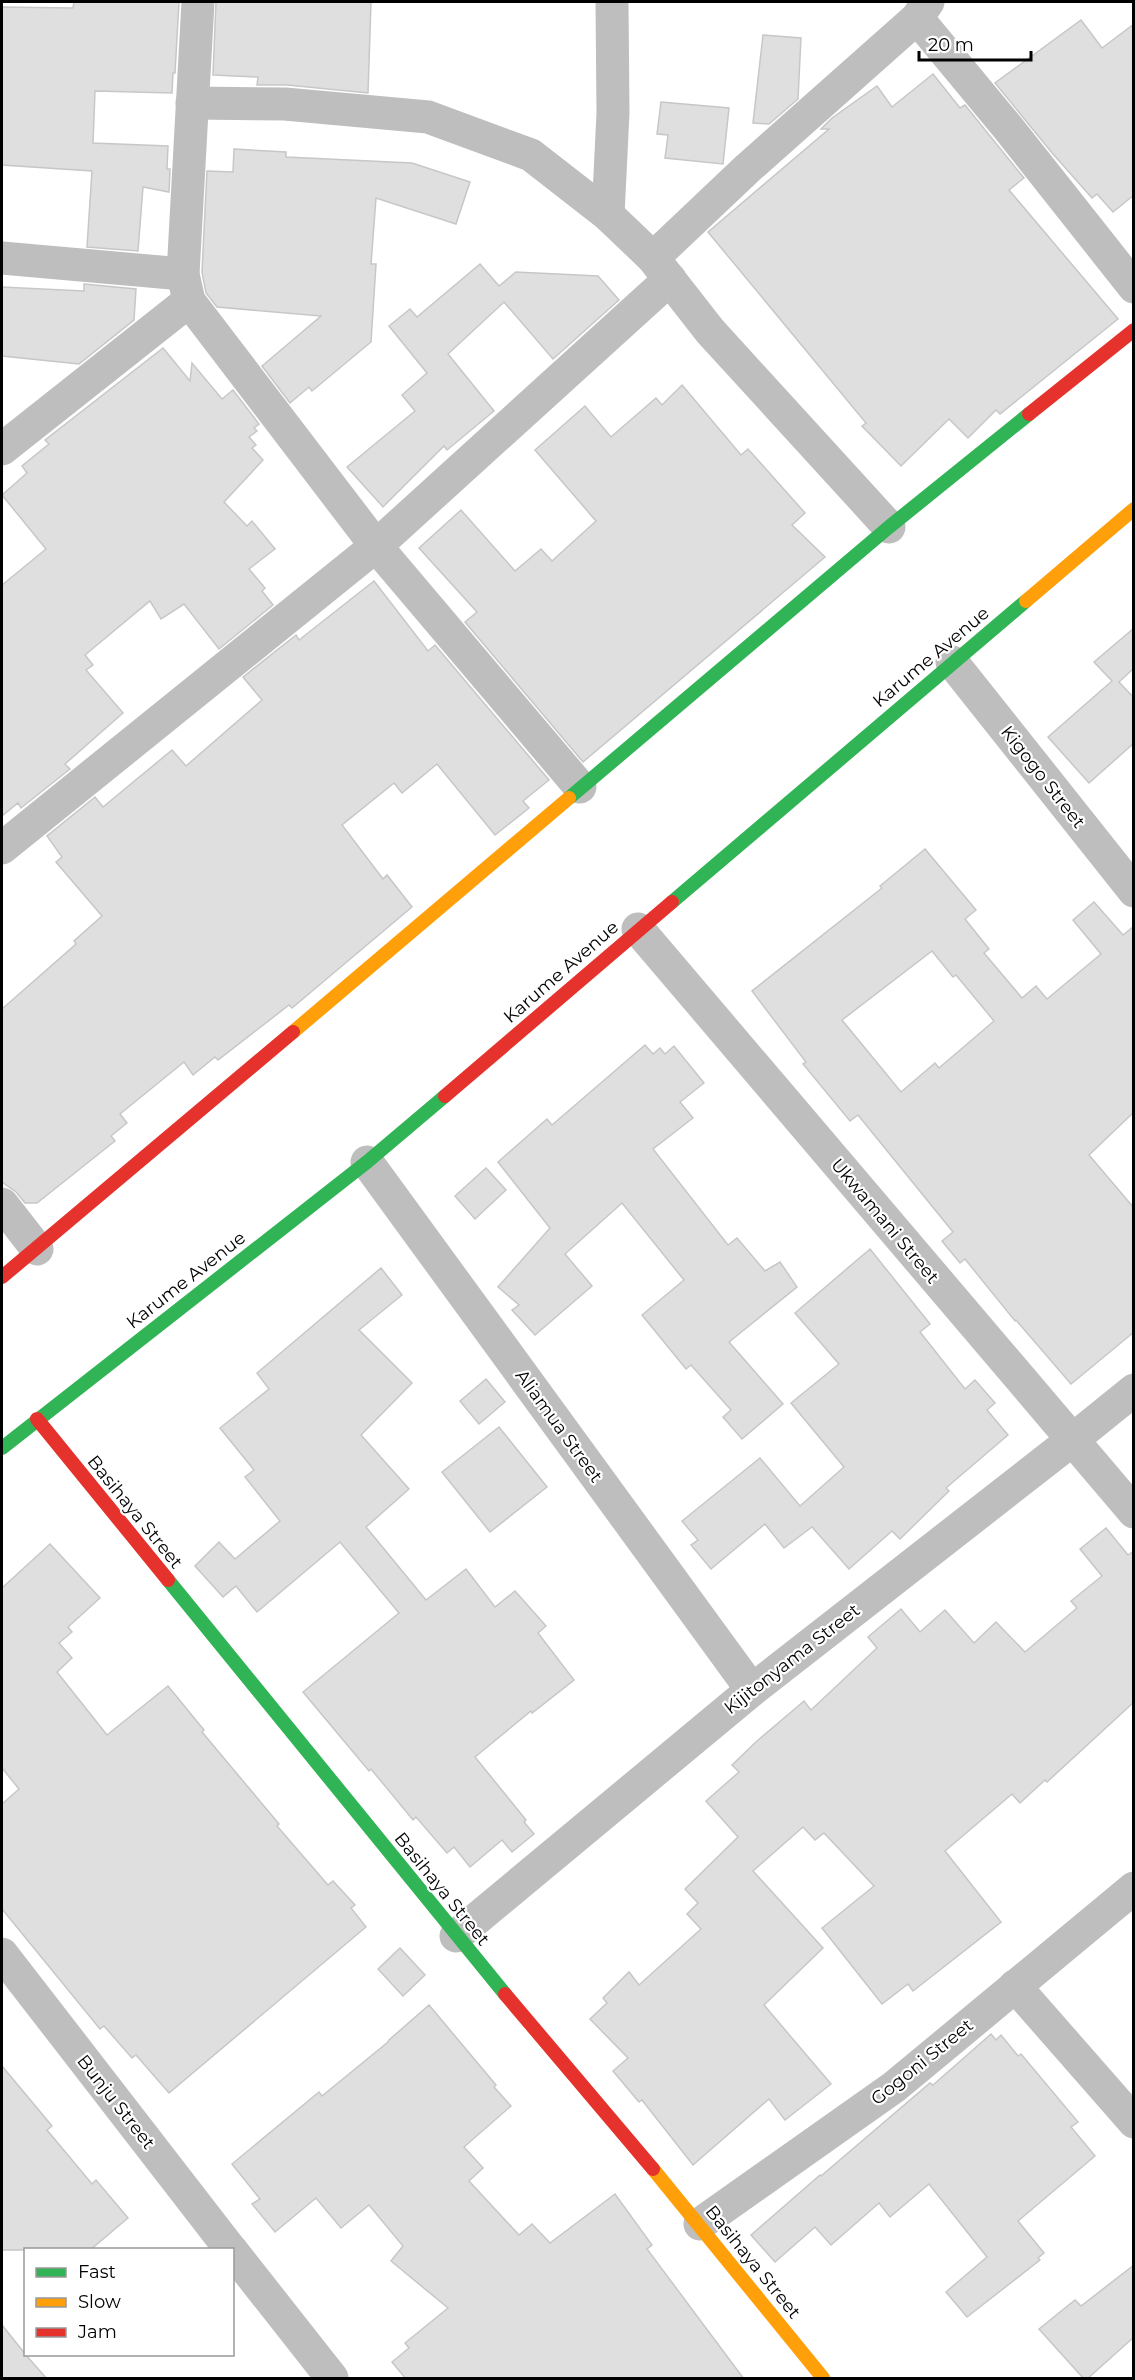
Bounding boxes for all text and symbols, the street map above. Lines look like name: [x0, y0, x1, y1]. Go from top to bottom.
scale bar: [919, 24, 1032, 62]
text: 20 m: [928, 34, 974, 56]
street label: Karume Avenue: [868, 602, 994, 712]
street label: Kigogo Street: [996, 721, 1090, 833]
street label: Karume Avenue: [499, 916, 623, 1028]
street label: Ukwamani Street: [826, 1154, 944, 1288]
street label: Karume Avenue: [122, 1227, 250, 1333]
street label: Aliamua Street: [511, 1365, 607, 1487]
street label: Basihaya Street: [83, 1451, 187, 1573]
street label: Kijitonyama Street: [720, 1599, 864, 1719]
street label: Basihaya Street: [390, 1828, 494, 1950]
street label: Gogoni Street: [867, 2014, 977, 2110]
street label: Bunju Street: [72, 2050, 160, 2154]
street label: Basihaya Street: [701, 2201, 805, 2323]
legend: [24, 2248, 234, 2356]
text: Fast: [78, 2261, 116, 2283]
text: Slow: [78, 2291, 121, 2313]
text: Jam: [77, 2321, 117, 2343]

